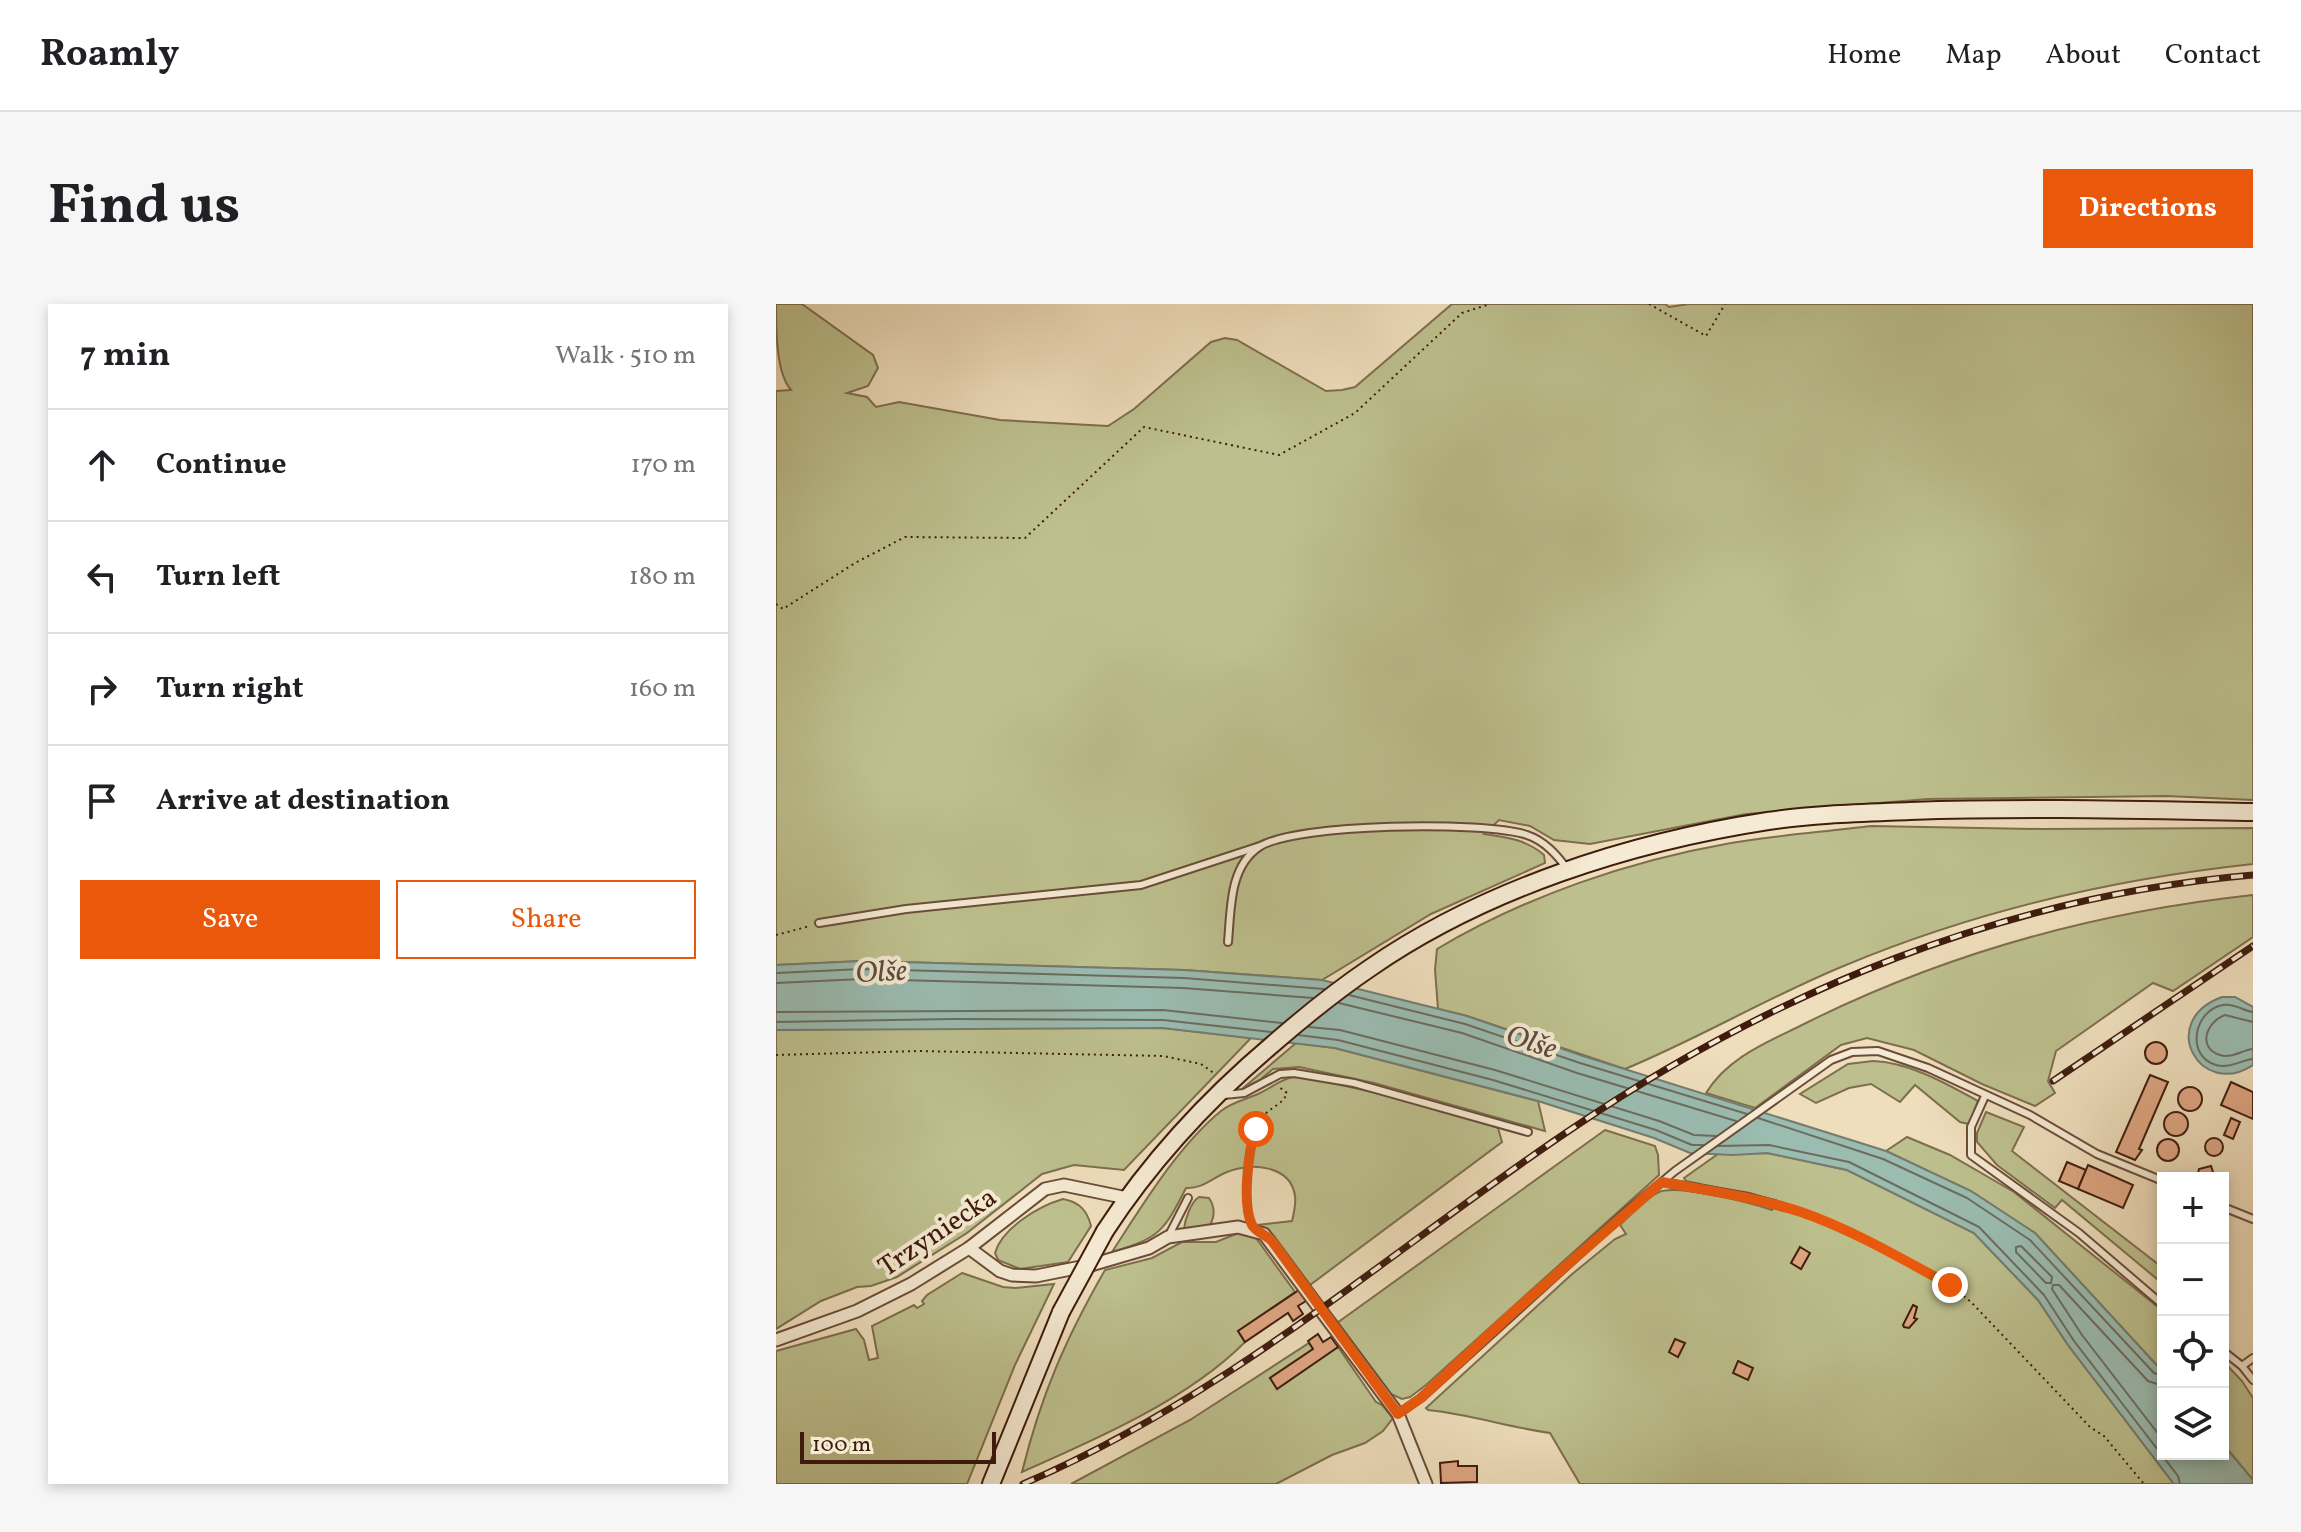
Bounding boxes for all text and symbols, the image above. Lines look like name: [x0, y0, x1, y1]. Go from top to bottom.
text: Roamly: [40, 29, 179, 82]
text: Home: [1827, 36, 1901, 75]
text: Map: [1945, 36, 2001, 75]
text: About: [2045, 36, 2121, 75]
text: Contact: [2165, 36, 2261, 75]
text: Find us: [48, 169, 240, 247]
button: Directions: [2043, 169, 2253, 248]
text: 7 min: [80, 333, 170, 380]
text: Walk · 510 m: [555, 338, 696, 374]
icon: ahead: [80, 443, 124, 487]
text: Continue: [156, 444, 287, 486]
text: 170 m: [631, 447, 696, 483]
icon: left: [80, 555, 124, 599]
text: Turn left: [156, 556, 280, 598]
text: 180 m: [629, 559, 696, 595]
icon: right: [80, 667, 124, 711]
text: Turn right: [156, 668, 304, 710]
text: 160 m: [629, 671, 696, 707]
icon: arrive: [80, 779, 124, 823]
text: Arrive at destination: [156, 780, 450, 822]
button: Save: [80, 880, 380, 959]
button: Share: [396, 880, 696, 959]
water label: Olše: [854, 951, 908, 995]
water label: Olše: [1500, 1015, 1562, 1071]
route start: [1238, 1111, 1274, 1147]
map controls: [2157, 1172, 2229, 1460]
button: +: [2157, 1172, 2229, 1244]
street label: Trzyniecka: [871, 1179, 1005, 1287]
button: −: [2157, 1244, 2229, 1316]
route end: [1932, 1267, 1968, 1303]
button: locate: [2157, 1316, 2229, 1388]
button: layers: [2157, 1388, 2229, 1460]
scale bar: [800, 1428, 996, 1464]
text: 100 m: [812, 1430, 871, 1461]

